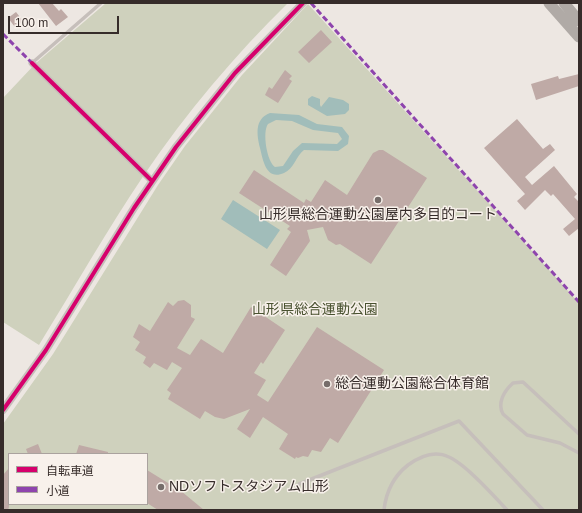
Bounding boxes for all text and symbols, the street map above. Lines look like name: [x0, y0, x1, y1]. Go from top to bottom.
scale bar: [10, 8, 121, 34]
text: 100 m: [15, 16, 48, 30]
marker: 山形県総合運動公園屋内多目的コート: [373, 195, 383, 205]
place label: 山形県総合運動公園屋内多目的コート: [259, 207, 497, 223]
park label: 山形県総合運動公園: [252, 302, 378, 318]
place label: 総合運動公園総合体育館: [335, 376, 489, 392]
marker: 総合運動公園総合体育館: [322, 379, 332, 389]
legend: [8, 453, 148, 505]
text: 自転車道: [46, 464, 94, 478]
place label: NDソフトスタジアム山形: [169, 479, 329, 495]
marker: NDソフトスタジアム山形: [156, 482, 166, 492]
text: 小道: [46, 484, 70, 498]

